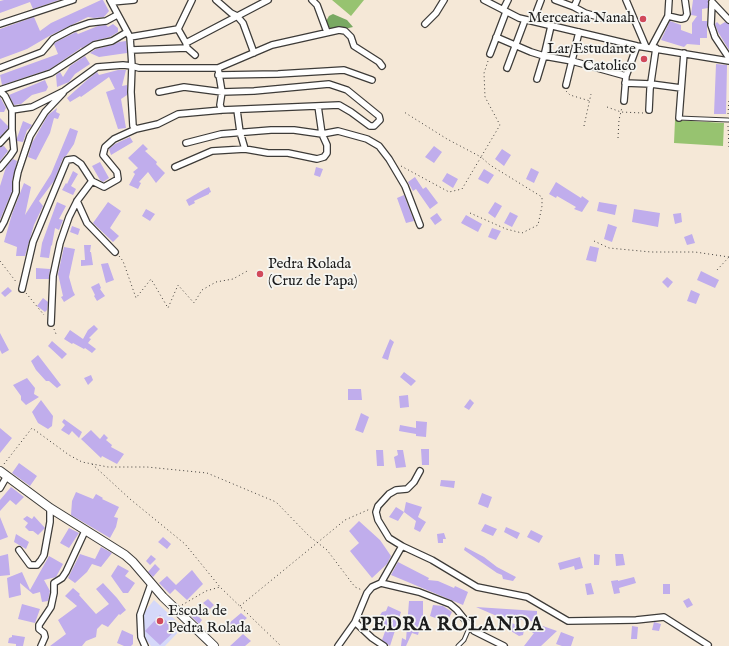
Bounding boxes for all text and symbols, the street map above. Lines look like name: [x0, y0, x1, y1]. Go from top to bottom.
place label: Mercearia Nanah: [528, 10, 635, 28]
marker: Mercearia Nanah: [638, 14, 648, 24]
place label: Lar Estudante Catolico: [547, 41, 636, 76]
marker: Lar Estudante Catolico: [639, 54, 649, 64]
place label: Pedra Rolada (Cruz de Papa): [268, 256, 358, 291]
marker: Pedra Rolada (Cruz de Papa): [255, 269, 265, 279]
place label: Escola de Pedra Rolada: [168, 603, 251, 638]
district label: PEDRA ROLANDA: [360, 615, 544, 637]
marker: Escola de Pedra Rolada: [155, 616, 165, 626]

